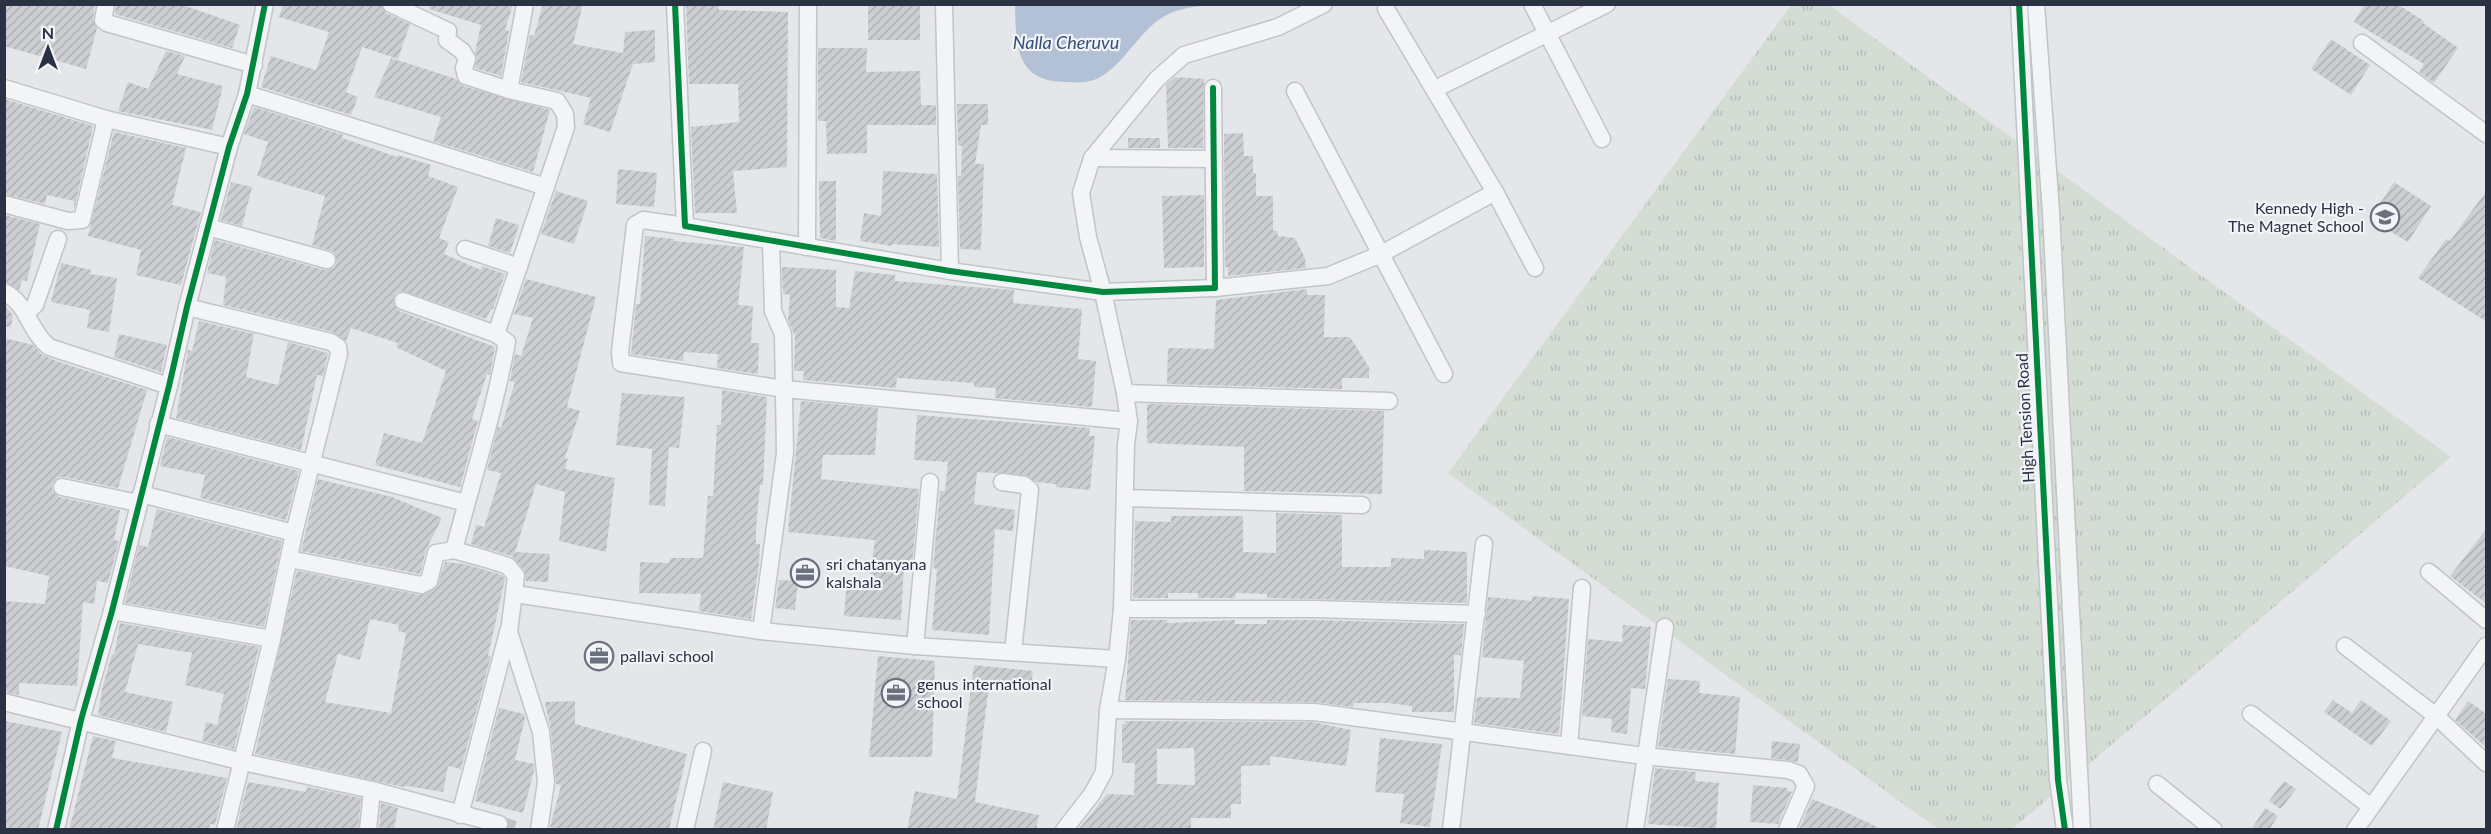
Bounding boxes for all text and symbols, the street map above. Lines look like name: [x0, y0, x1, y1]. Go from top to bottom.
north arrow: [18, 18, 78, 78]
text: N: [42, 23, 54, 42]
water label: Nalla Cheruvu: [1013, 31, 1119, 53]
place label: Kennedy High - The Magnet School: [2228, 198, 2364, 235]
school or university icon: Kennedy High - The Magnet School: [2369, 201, 2401, 233]
street label: High Tension Road: [2012, 353, 2037, 483]
place label: sri chatanyana kalshala: [826, 554, 926, 591]
office icon: sri chatanyana kalshala: [789, 557, 821, 589]
office icon: pallavi school: [583, 640, 615, 672]
place label: pallavi school: [620, 646, 714, 665]
place label: genus international school: [917, 674, 1052, 711]
office icon: genus international school: [880, 677, 912, 709]

